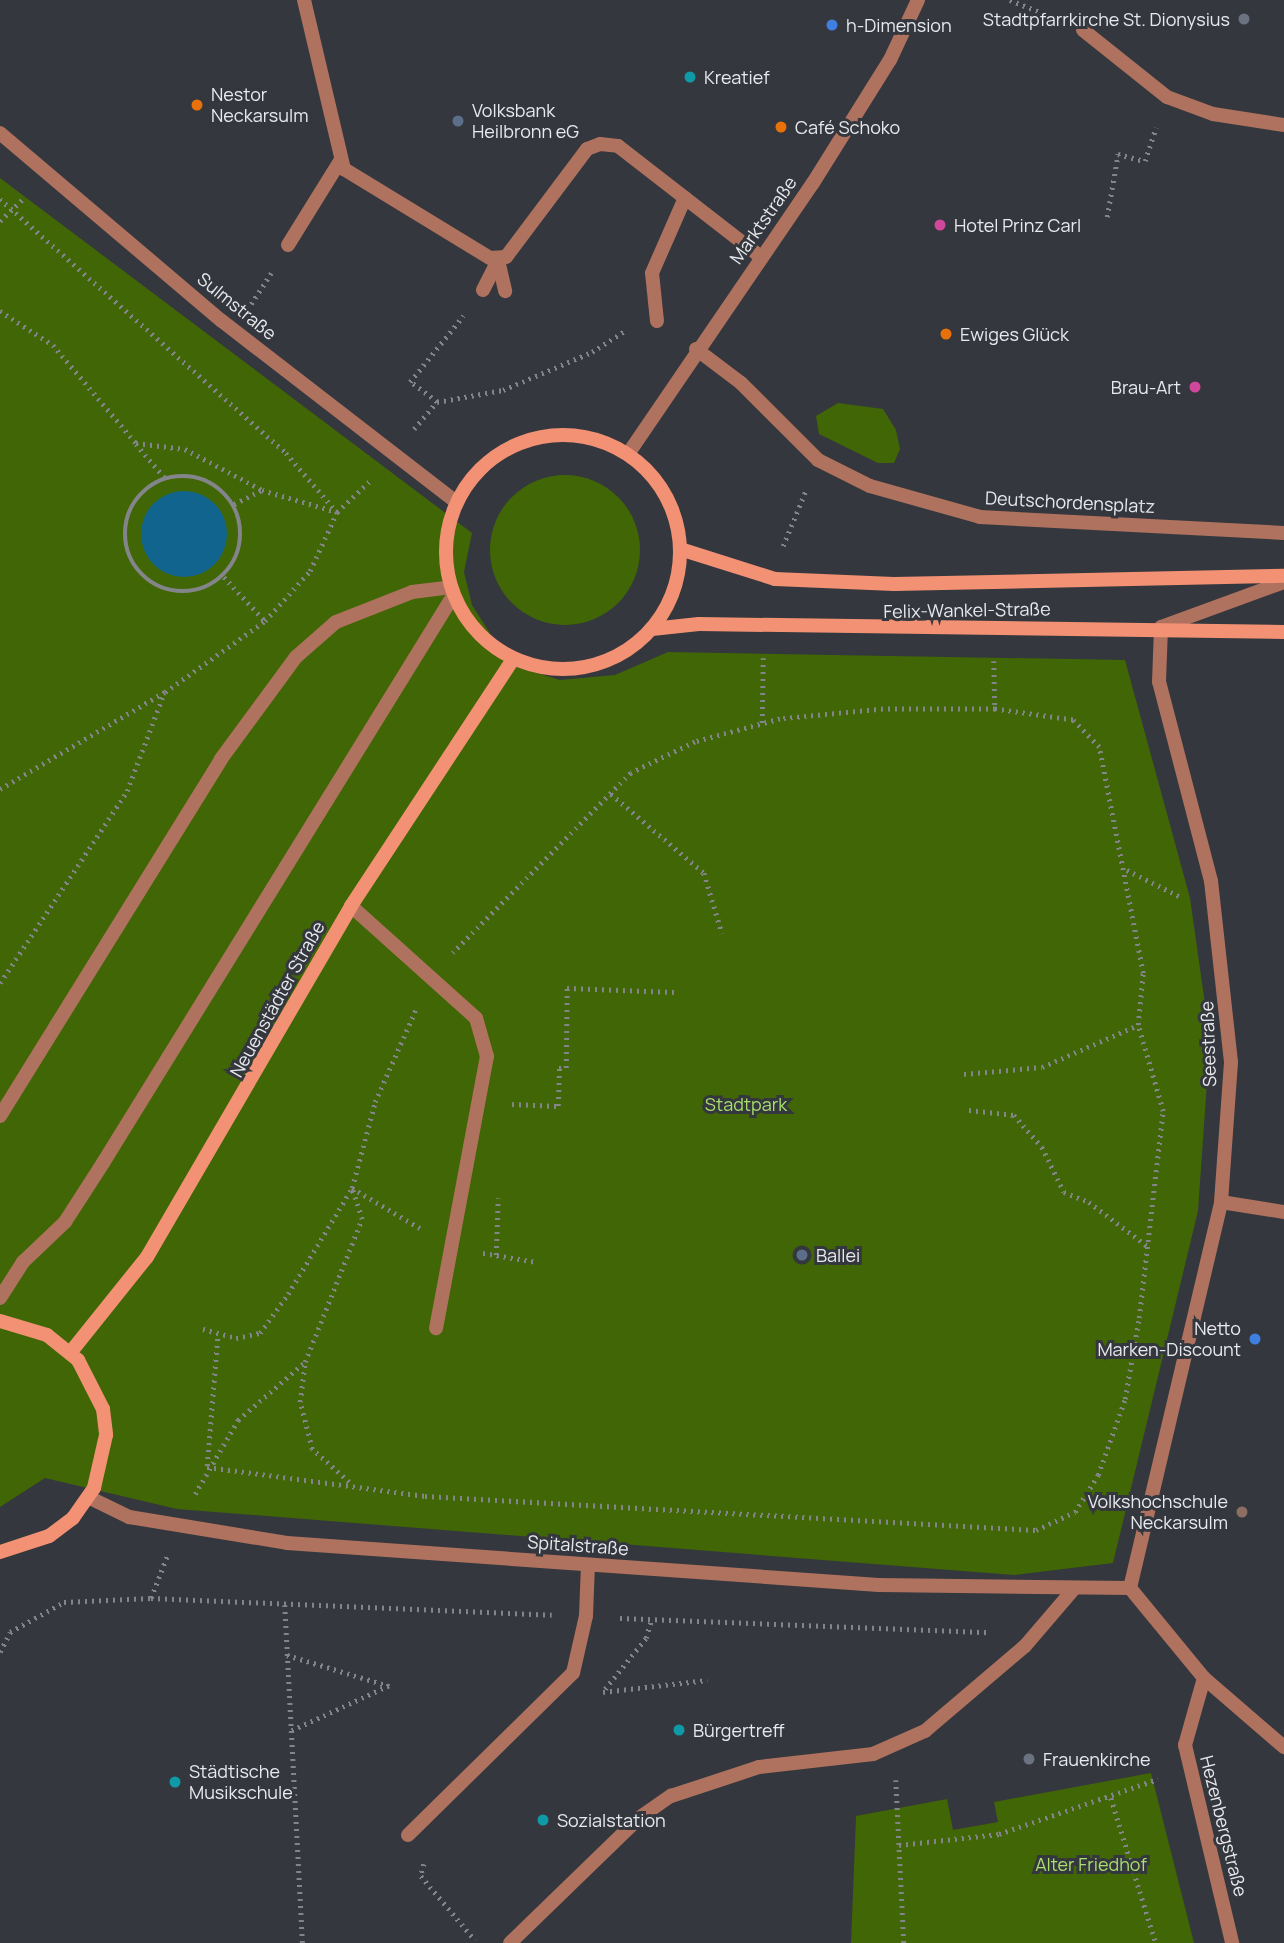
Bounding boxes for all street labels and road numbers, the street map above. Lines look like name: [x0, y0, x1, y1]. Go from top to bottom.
street label: Marktstraße: [725, 172, 801, 268]
street label: Sulmstraße: [193, 268, 281, 344]
street label: Deutschordensplatz: [984, 487, 1156, 517]
street label: Felix-Wankel-Straße: [883, 598, 1051, 622]
street label: Neuenstädter Straße: [225, 917, 329, 1081]
street label: Seestraße: [1196, 1001, 1220, 1087]
street label: Spitalstraße: [527, 1531, 629, 1559]
street label: Hezenbergstraße: [1196, 1753, 1252, 1899]

